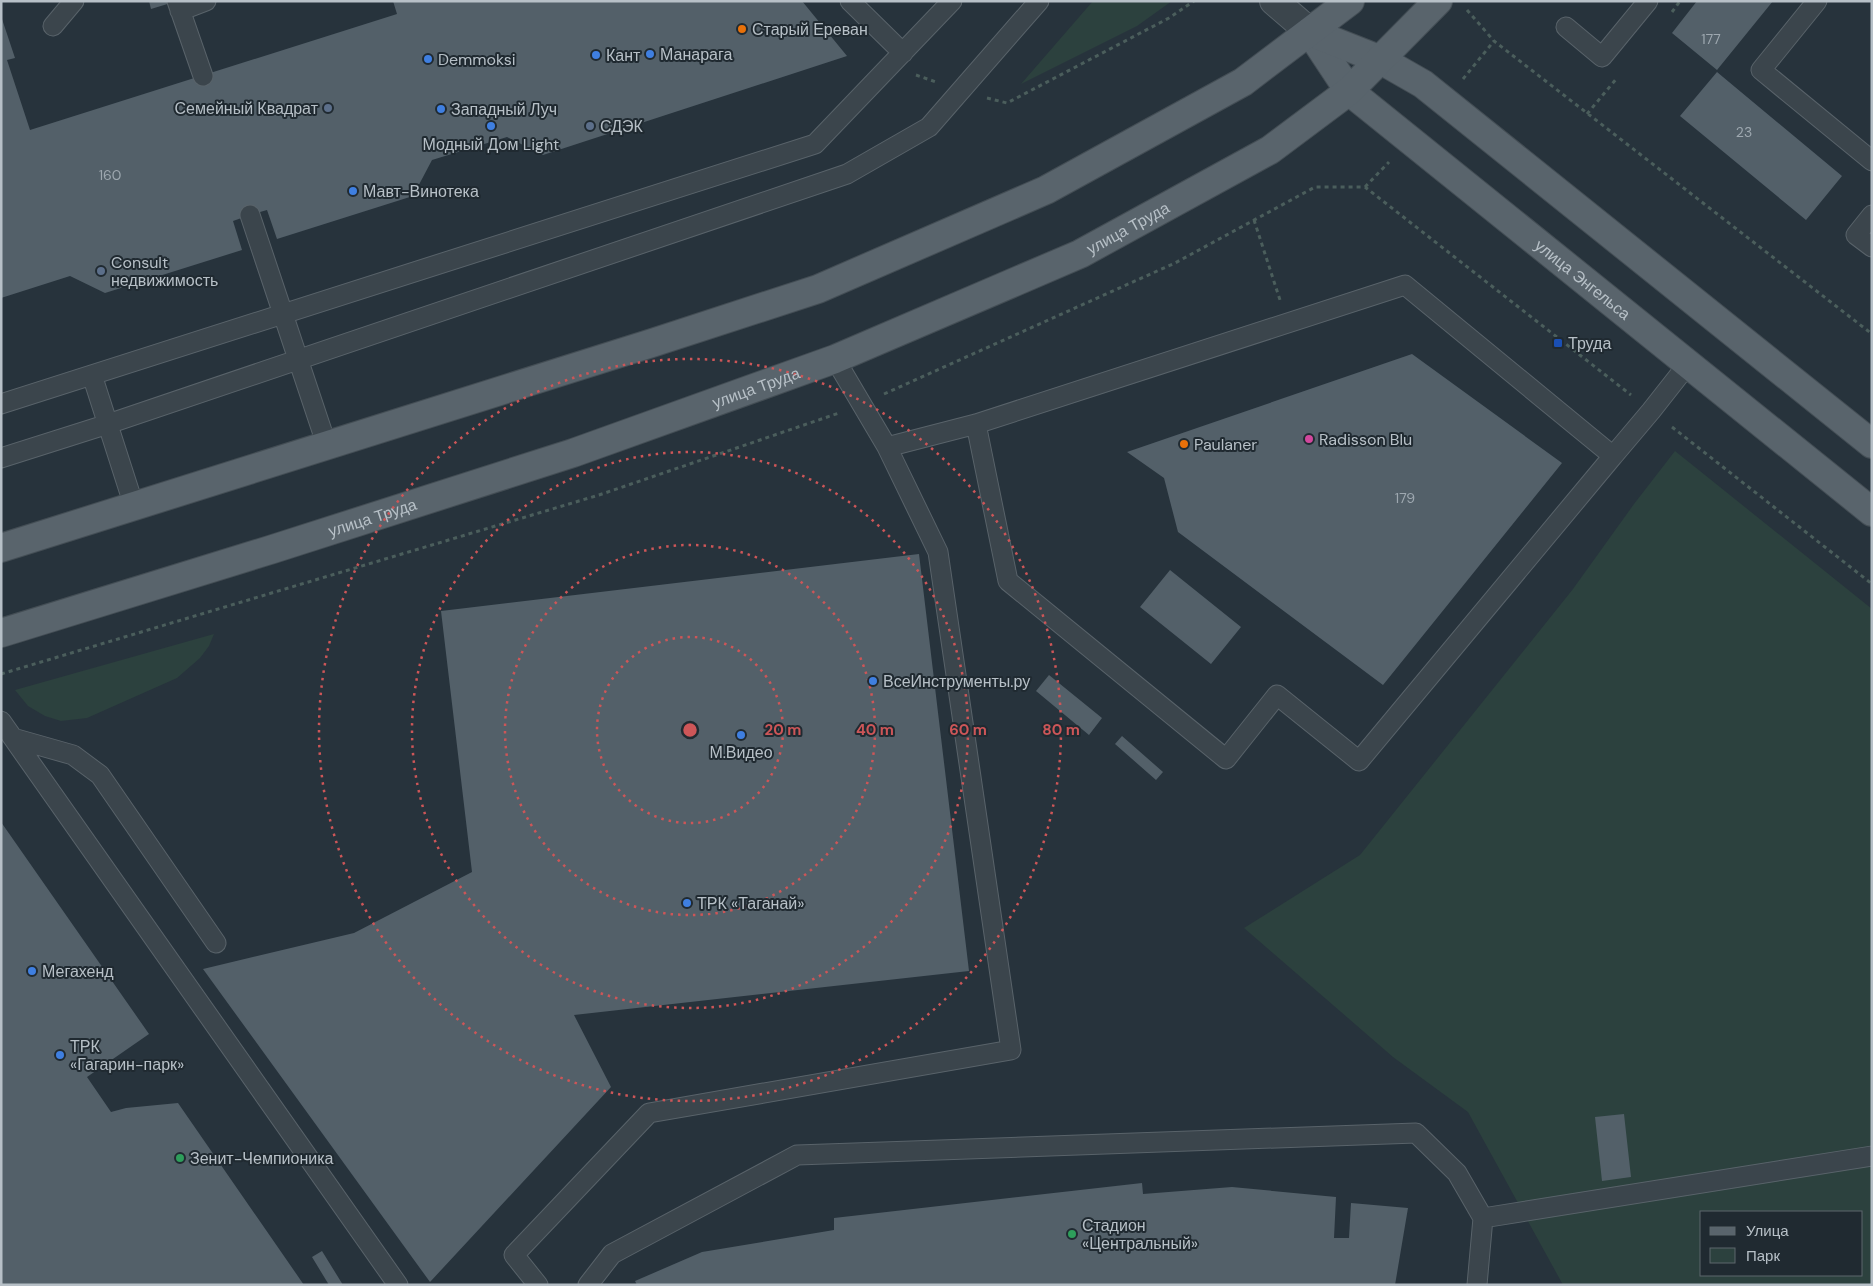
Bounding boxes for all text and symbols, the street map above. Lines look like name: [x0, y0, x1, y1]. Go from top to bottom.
place label: Старый Ереван: [752, 19, 868, 40]
marker: Старый Ереван: [736, 23, 748, 35]
house number: 177: [1701, 30, 1721, 48]
place label: Манарага: [660, 44, 732, 65]
place label: Кант: [606, 45, 641, 66]
marker: Манарага: [644, 48, 656, 60]
place label: Demmoksi: [438, 49, 516, 70]
marker: Кант: [590, 49, 602, 61]
marker: Demmoksi: [422, 53, 434, 65]
place label: Семейный Квадрат: [175, 98, 319, 119]
place label: Западный Луч: [451, 99, 557, 120]
marker: Семейный Квадрат: [322, 102, 334, 114]
marker: Западный Луч: [435, 103, 447, 115]
place label: СДЭК: [600, 116, 644, 137]
marker: Модный Дом Light: [485, 120, 497, 132]
marker: СДЭК: [584, 120, 596, 132]
house number: 23: [1736, 123, 1752, 141]
place label: Модный Дом Light: [423, 134, 559, 155]
house number: 160: [99, 166, 121, 184]
place label: Мавт-Винотека: [363, 181, 479, 202]
marker: Мавт-Винотека: [347, 185, 359, 197]
street label: улица Труда: [1083, 197, 1173, 260]
street label: улица Энгельса: [1530, 235, 1635, 325]
place label: Consult недвижимость: [111, 252, 218, 291]
marker: Consult недвижимость: [95, 265, 107, 277]
place label: Труда: [1568, 333, 1611, 354]
marker: Труда: [1552, 337, 1564, 349]
street label: улица Труда: [709, 362, 803, 413]
place label: Radisson Blu: [1319, 429, 1412, 450]
marker: Radisson Blu: [1303, 433, 1315, 445]
place label: Paulaner: [1194, 434, 1257, 455]
marker: Paulaner: [1178, 438, 1190, 450]
house number: 179: [1395, 489, 1415, 507]
street label: улица Труда: [326, 494, 419, 542]
place label: ВсеИнструменты.ру: [883, 671, 1030, 692]
marker: ВсеИнструменты.ру: [867, 675, 879, 687]
text: 20 m: [765, 720, 801, 740]
text: 40 m: [856, 720, 894, 740]
text: 60 m: [949, 720, 987, 740]
text: 80 m: [1042, 720, 1080, 740]
centre of rings: [681, 721, 699, 739]
marker: М.Видео: [735, 729, 747, 741]
place label: М.Видео: [709, 742, 773, 763]
place label: ТРК «Таганай»: [697, 893, 805, 914]
marker: ТРК «Таганай»: [681, 897, 693, 909]
place label: Мегахенд: [42, 961, 114, 982]
marker: Мегахенд: [26, 965, 38, 977]
place label: ТРК «Гагарин-парк»: [70, 1036, 184, 1075]
marker: ТРК «Гагарин-парк»: [54, 1049, 66, 1061]
place label: Зенит-Чемпионика: [190, 1148, 334, 1169]
marker: Зенит-Чемпионика: [174, 1152, 186, 1164]
legend: [1700, 1211, 1863, 1276]
place label: Стадион «Центральный»: [1082, 1215, 1198, 1254]
text: Улица: [1746, 1221, 1789, 1241]
marker: Стадион «Центральный»: [1066, 1228, 1078, 1240]
text: Парк: [1746, 1246, 1780, 1266]

